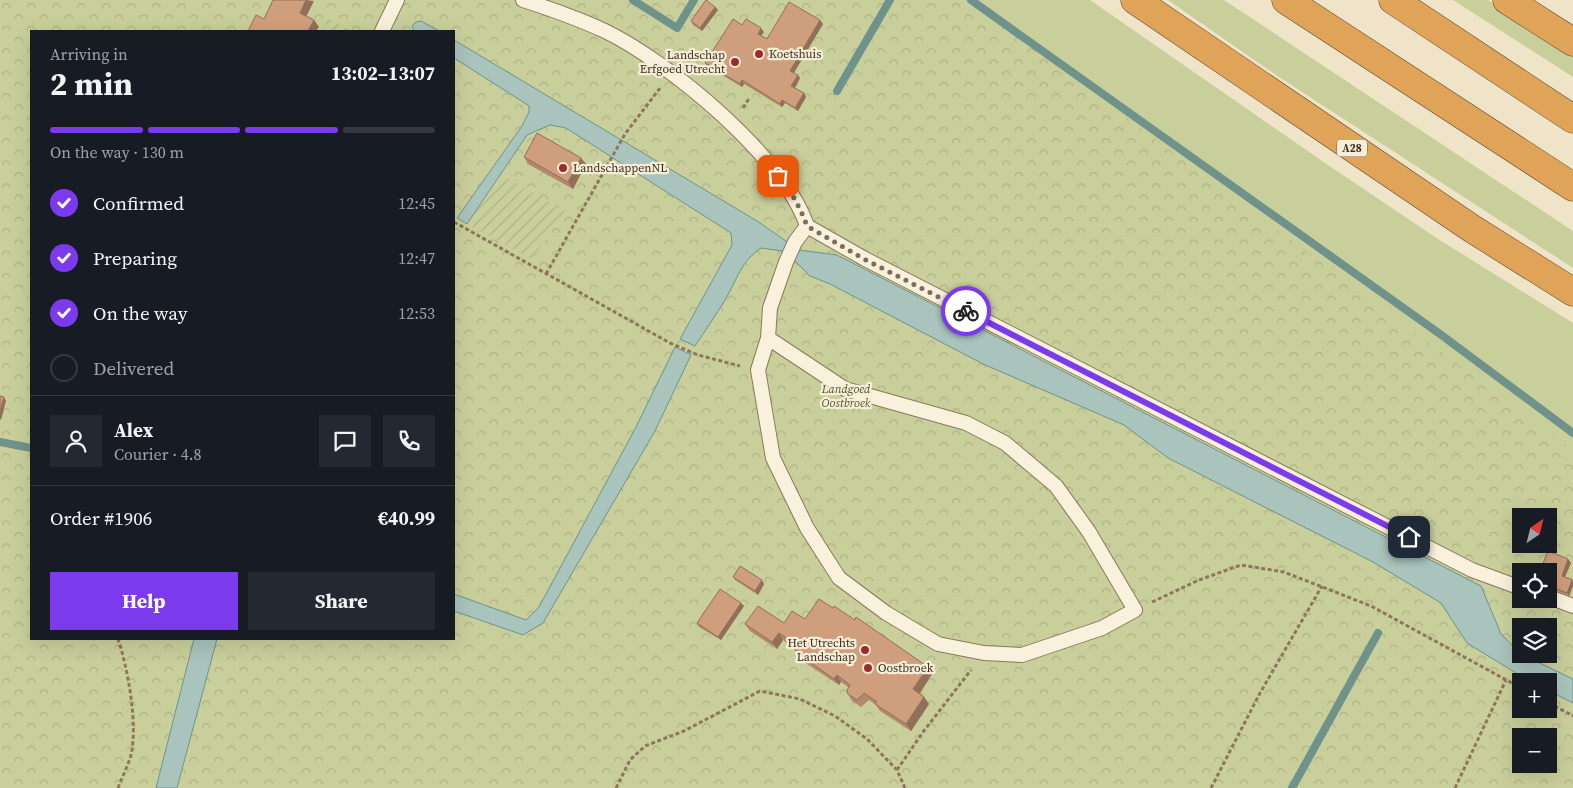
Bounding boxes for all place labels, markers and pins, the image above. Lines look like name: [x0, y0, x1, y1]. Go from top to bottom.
place label: Koetshuis: [769, 46, 821, 62]
place label: Landschap Erfgoed Utrecht: [640, 47, 725, 77]
marker: Koetshuis: [753, 48, 765, 60]
marker: Landschap Erfgoed Utrecht: [729, 56, 741, 68]
pin: [757, 155, 799, 197]
place label: LandschappenNL: [573, 160, 667, 176]
marker: LandschappenNL: [557, 162, 569, 174]
pin: [1388, 516, 1430, 558]
place label: Het Utrechts Landschap: [788, 635, 855, 665]
marker: Het Utrechts Landschap: [859, 644, 871, 656]
place label: Oostbroek: [878, 660, 934, 676]
marker: Oostbroek: [862, 662, 874, 674]

